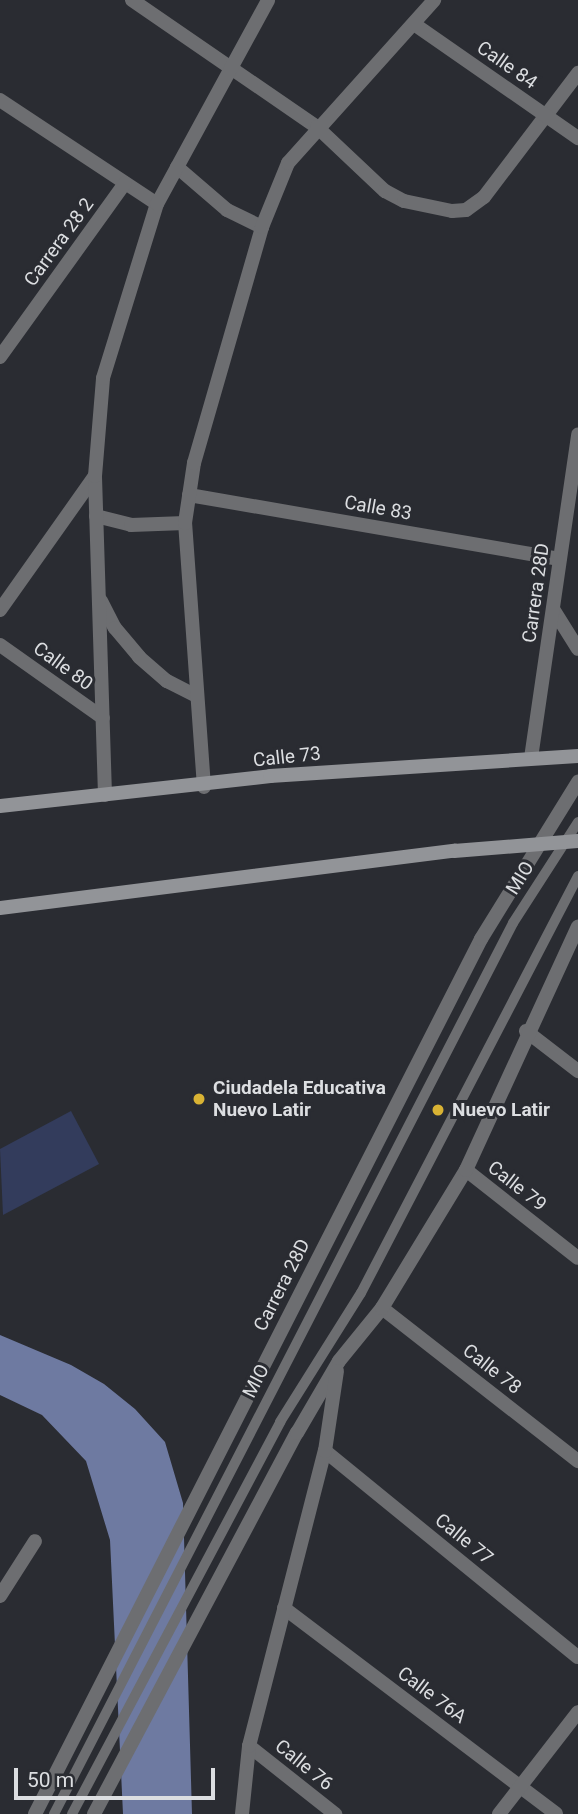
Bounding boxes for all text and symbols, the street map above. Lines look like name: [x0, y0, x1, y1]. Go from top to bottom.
street label: Calle 84: [473, 36, 541, 94]
street label: Carrera 28 2: [19, 193, 99, 291]
street label: Calle 83: [342, 491, 414, 525]
street label: Carrera 28D: [518, 542, 554, 644]
street label: Calle 80: [29, 637, 97, 695]
street label: Calle 73: [252, 742, 322, 772]
street label: MIO: [501, 857, 539, 899]
place label: Ciudadela Educativa Nuevo Latir: [213, 1077, 386, 1121]
marker: Ciudadela Educativa Nuevo Latir: [191, 1091, 207, 1107]
place label: Nuevo Latir: [452, 1099, 550, 1121]
marker: Nuevo Latir: [430, 1102, 446, 1118]
street label: Calle 79: [483, 1156, 551, 1216]
street label: Carrera 28D: [249, 1235, 315, 1335]
street label: Calle 78: [458, 1339, 526, 1399]
street label: MIO: [238, 1360, 274, 1402]
street label: Calle 77: [430, 1509, 498, 1569]
street label: Calle 76A: [393, 1662, 471, 1728]
street label: Calle 76: [270, 1735, 338, 1795]
scale bar: [18, 1755, 219, 1799]
text: 50 m: [27, 1768, 74, 1792]

